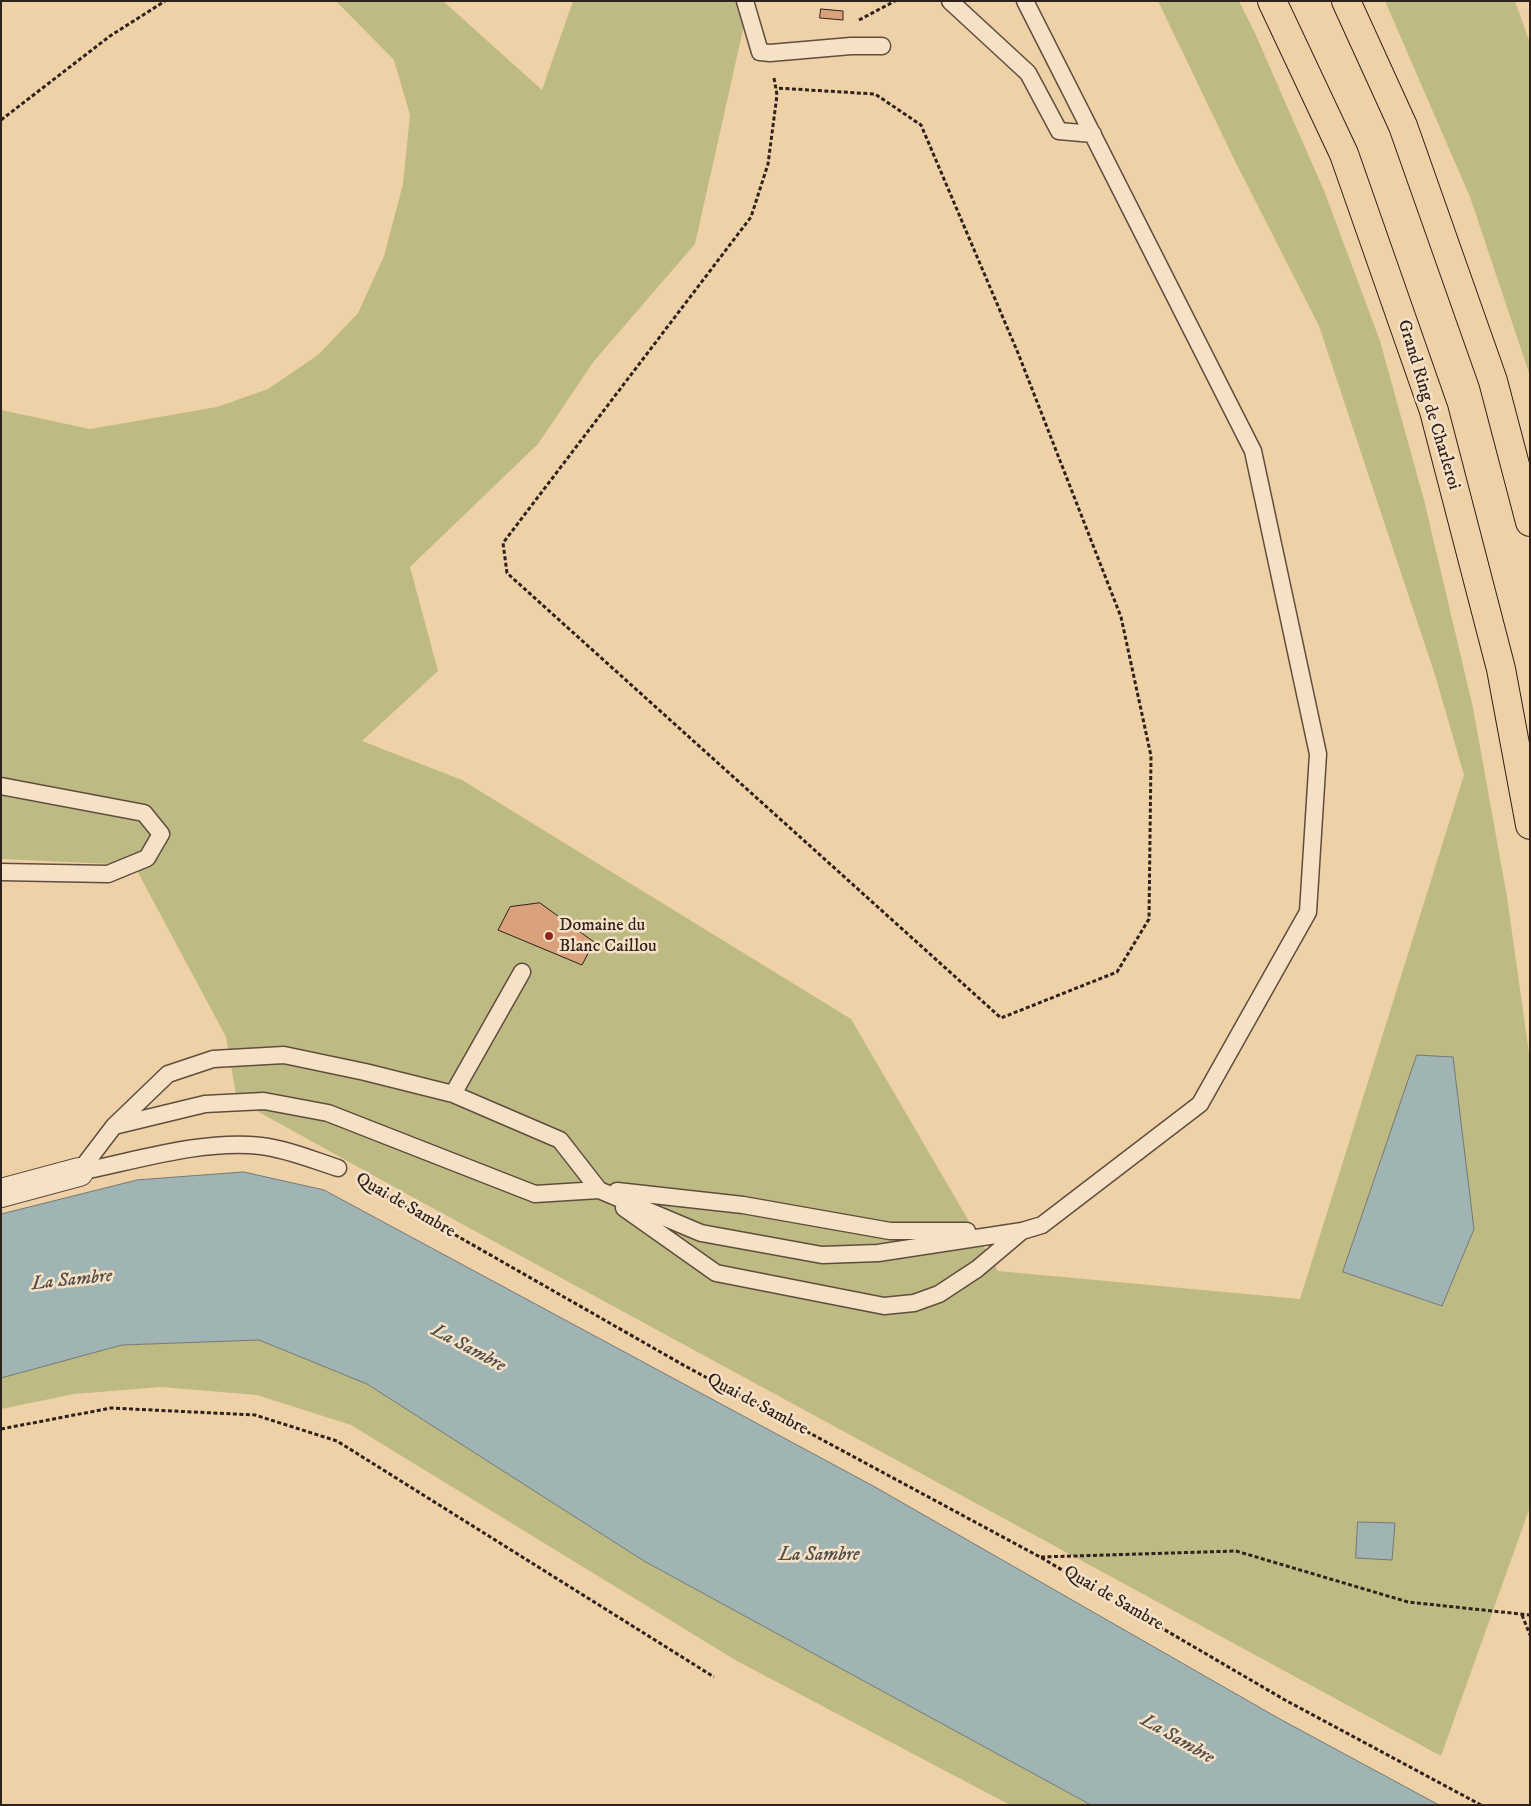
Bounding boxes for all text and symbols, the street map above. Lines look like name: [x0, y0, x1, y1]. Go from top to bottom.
street label: Grand Ring de Charleroi: [1392, 317, 1464, 493]
place label: Domaine du Blanc Caillou: [559, 915, 657, 958]
marker: Domaine du Blanc Caillou: [543, 930, 555, 942]
street label: Quai de Sambre: [351, 1169, 459, 1243]
water label: La Sambre: [31, 1265, 113, 1297]
water label: La Sambre: [427, 1320, 509, 1378]
street label: Quai de Sambre: [703, 1369, 811, 1441]
water label: La Sambre: [779, 1545, 859, 1567]
street label: Quai de Sambre: [1059, 1562, 1167, 1636]
water label: La Sambre: [1136, 1710, 1218, 1770]

